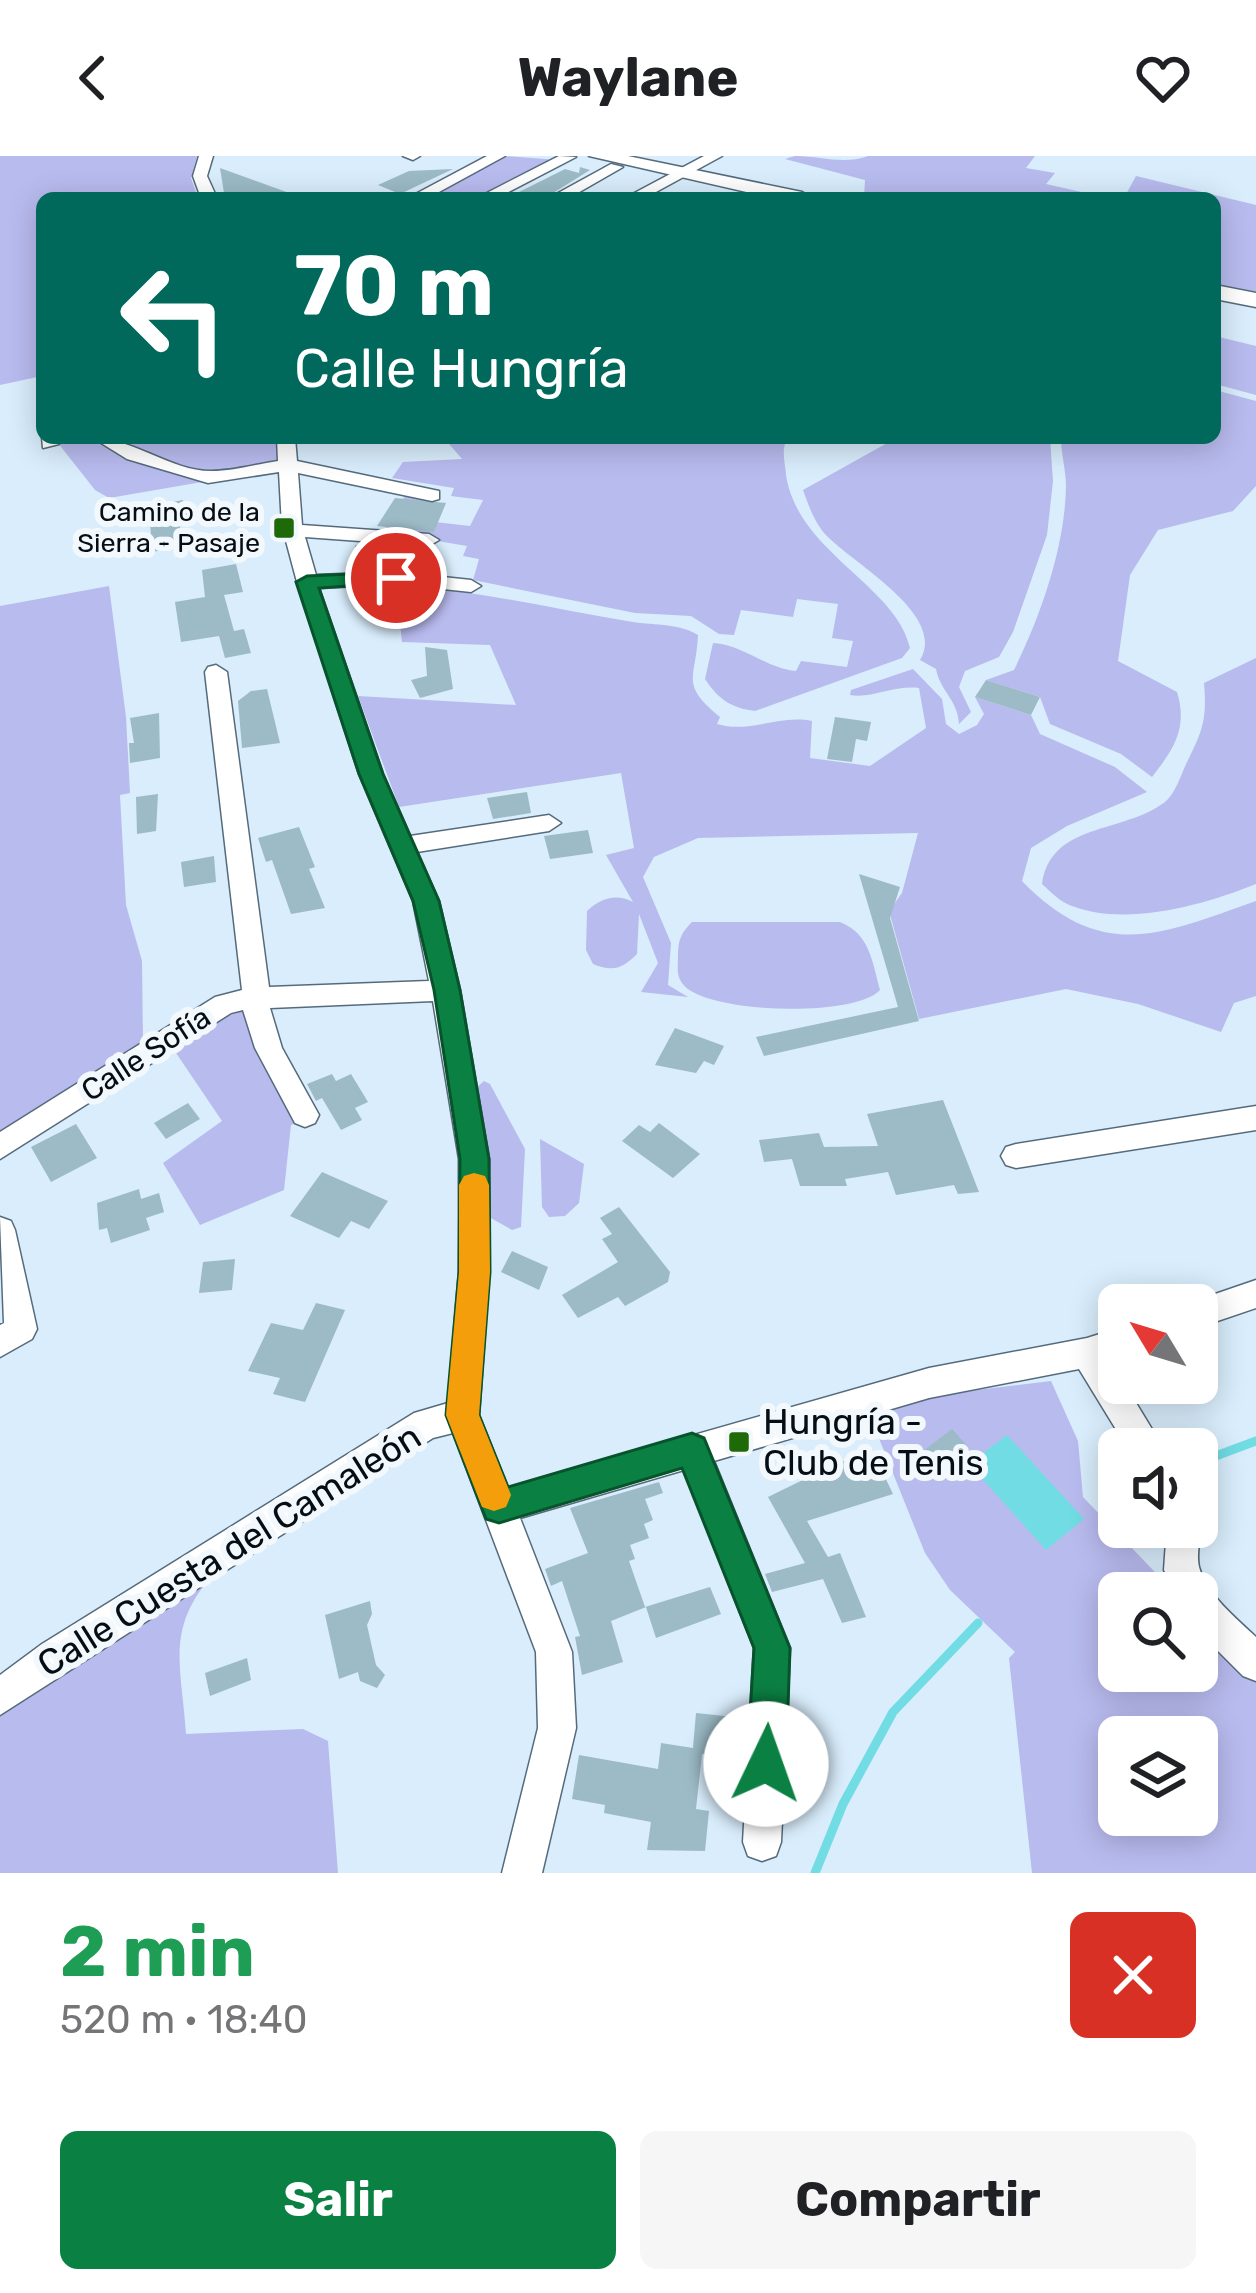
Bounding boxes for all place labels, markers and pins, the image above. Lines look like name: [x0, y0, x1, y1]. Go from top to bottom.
place label: Camino de la Sierra - Pasaje: [77, 496, 260, 559]
marker: Camino de la Sierra - Pasaje: [271, 515, 297, 541]
pin: [345, 527, 447, 629]
place label: Hungría - Club de Tenis: [763, 1400, 984, 1484]
marker: Hungría - Club de Tenis: [726, 1429, 752, 1455]

